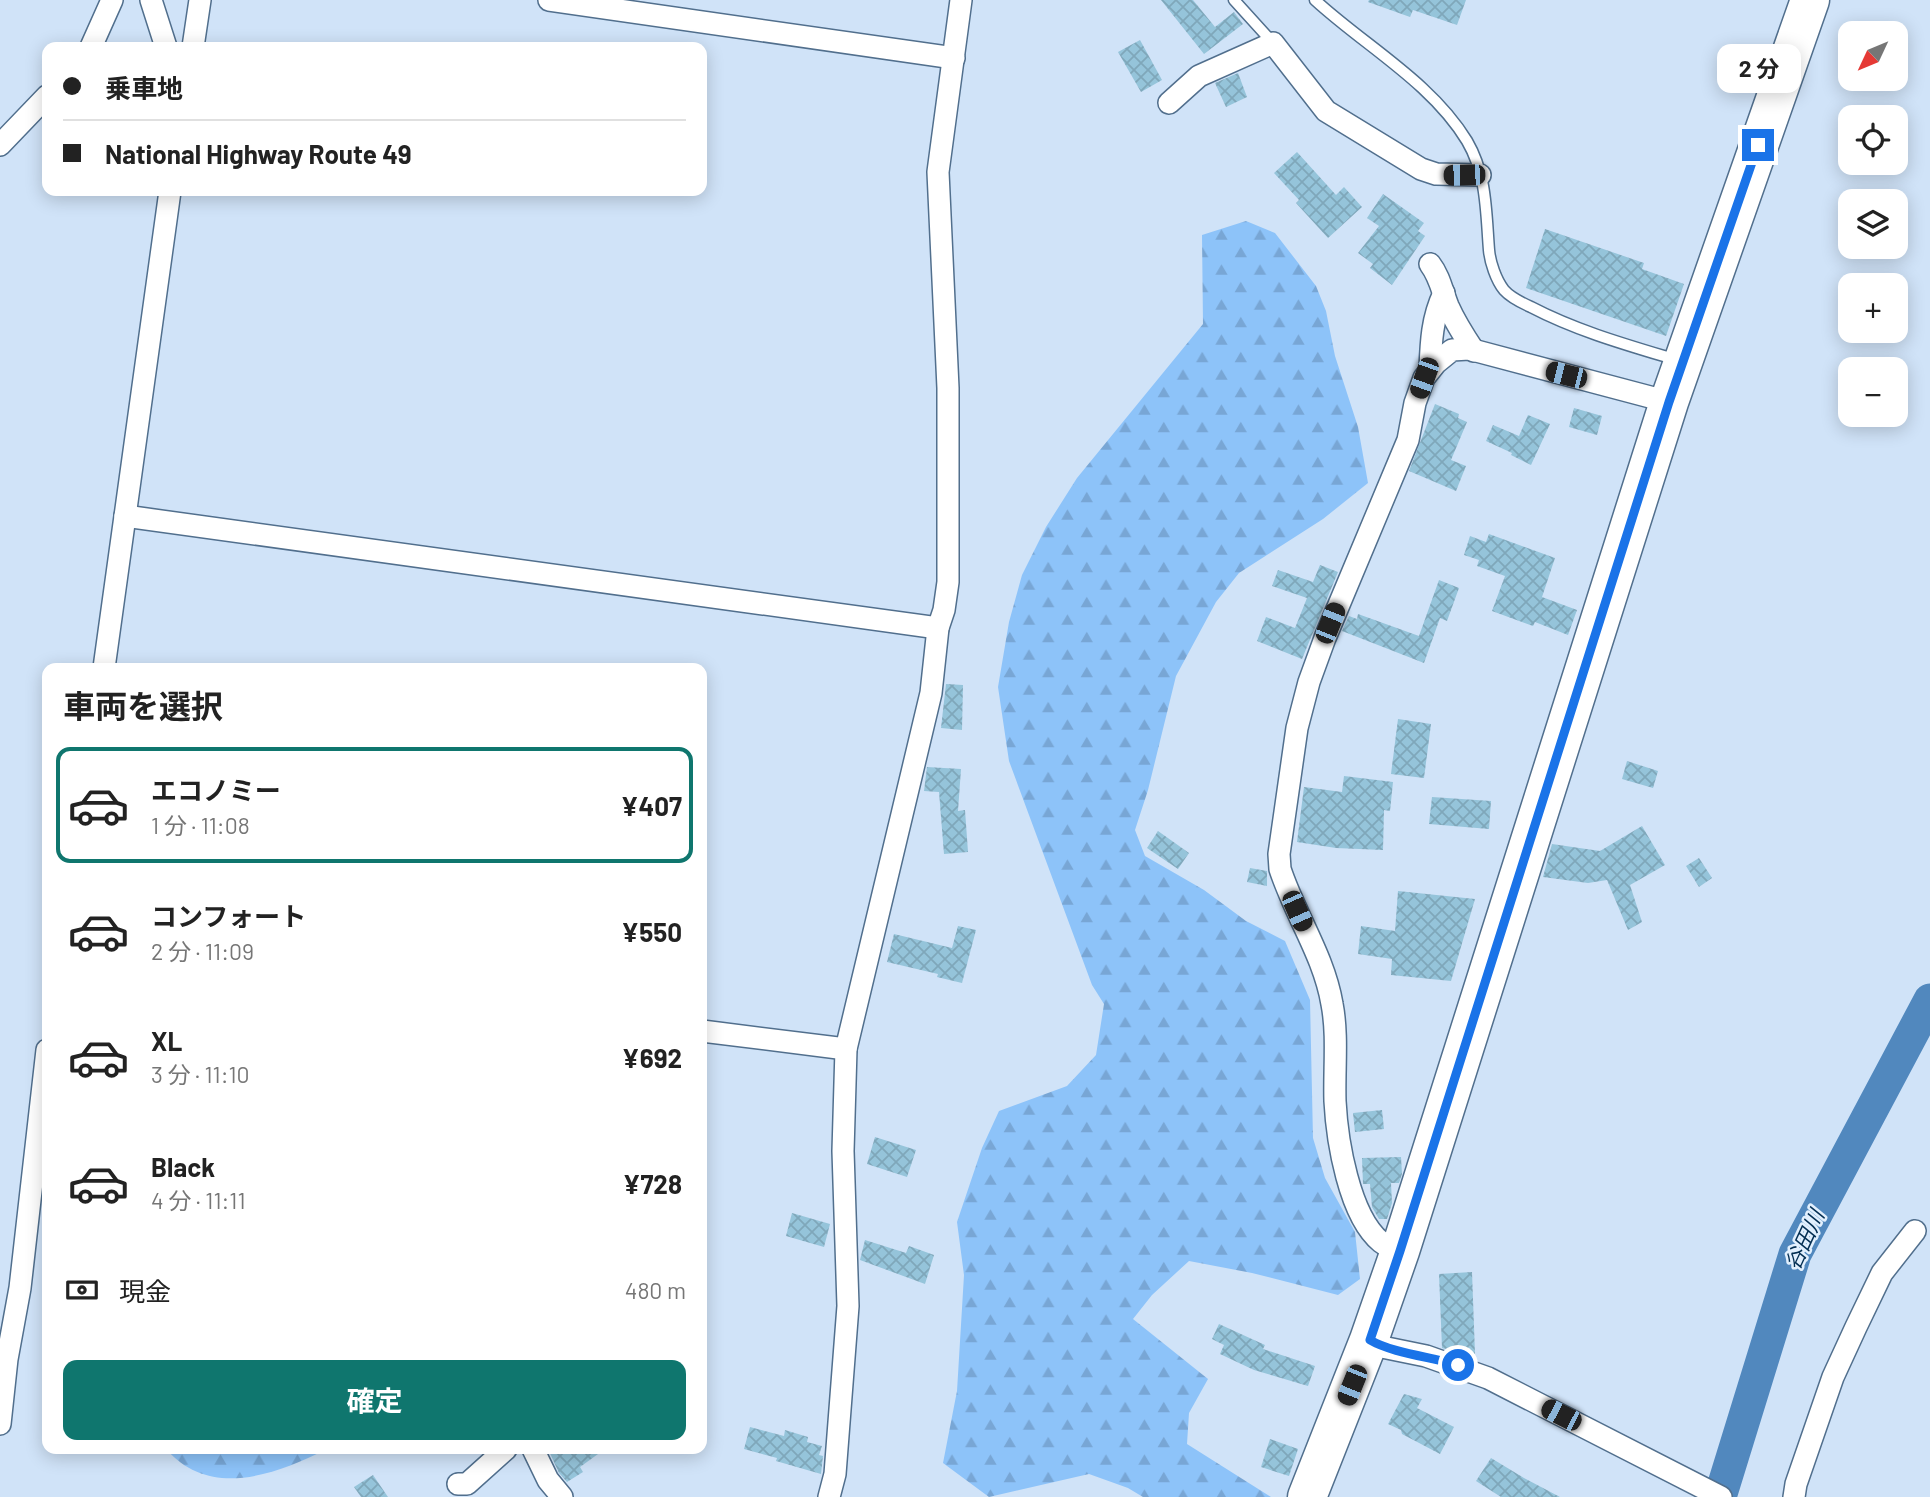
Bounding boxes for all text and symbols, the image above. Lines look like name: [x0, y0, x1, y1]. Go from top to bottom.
north arrow: [1838, 21, 1908, 91]
map controls: [1838, 21, 1908, 427]
callout: 2 分: [1716, 44, 1800, 92]
text: 2 分: [1739, 54, 1779, 82]
text: 乗車地: [105, 72, 183, 103]
button: locate: [1838, 105, 1908, 175]
route end: [1742, 129, 1774, 161]
text: National Highway Route 49: [105, 138, 412, 169]
car: [1443, 164, 1486, 186]
button: layers: [1838, 189, 1908, 259]
button: +: [1838, 273, 1908, 343]
car: [1407, 355, 1442, 401]
button: −: [1838, 357, 1908, 427]
car: [1544, 360, 1589, 390]
car: [1313, 600, 1348, 646]
text: 車両を選択: [63, 686, 223, 724]
icon: car: [67, 774, 130, 837]
text: エコノミー: [151, 774, 281, 805]
text: ¥407: [621, 790, 682, 821]
text: 1 分 · 11:08: [151, 811, 250, 839]
car: [1279, 888, 1316, 934]
icon: car: [67, 900, 130, 963]
text: コンフォート: [151, 900, 306, 931]
text: ¥550: [621, 916, 682, 947]
text: 2 分 · 11:09: [151, 937, 254, 965]
text: XL: [151, 1025, 182, 1056]
icon: car: [67, 1026, 130, 1089]
text: ¥692: [622, 1042, 682, 1073]
text: 3 分 · 11:10: [151, 1060, 250, 1088]
text: Black: [151, 1151, 215, 1182]
icon: car: [67, 1152, 130, 1215]
text: ¥728: [623, 1168, 682, 1199]
text: 4 分 · 11:11: [151, 1186, 245, 1214]
water label: 谷田川: [1779, 1204, 1829, 1273]
icon: cash: [63, 1271, 101, 1309]
text: 現金: [119, 1275, 171, 1306]
text: 480 m: [625, 1276, 686, 1304]
route start: [1442, 1349, 1474, 1381]
button: 確定: [63, 1360, 686, 1440]
car: [1335, 1362, 1370, 1408]
car: [1538, 1396, 1585, 1434]

